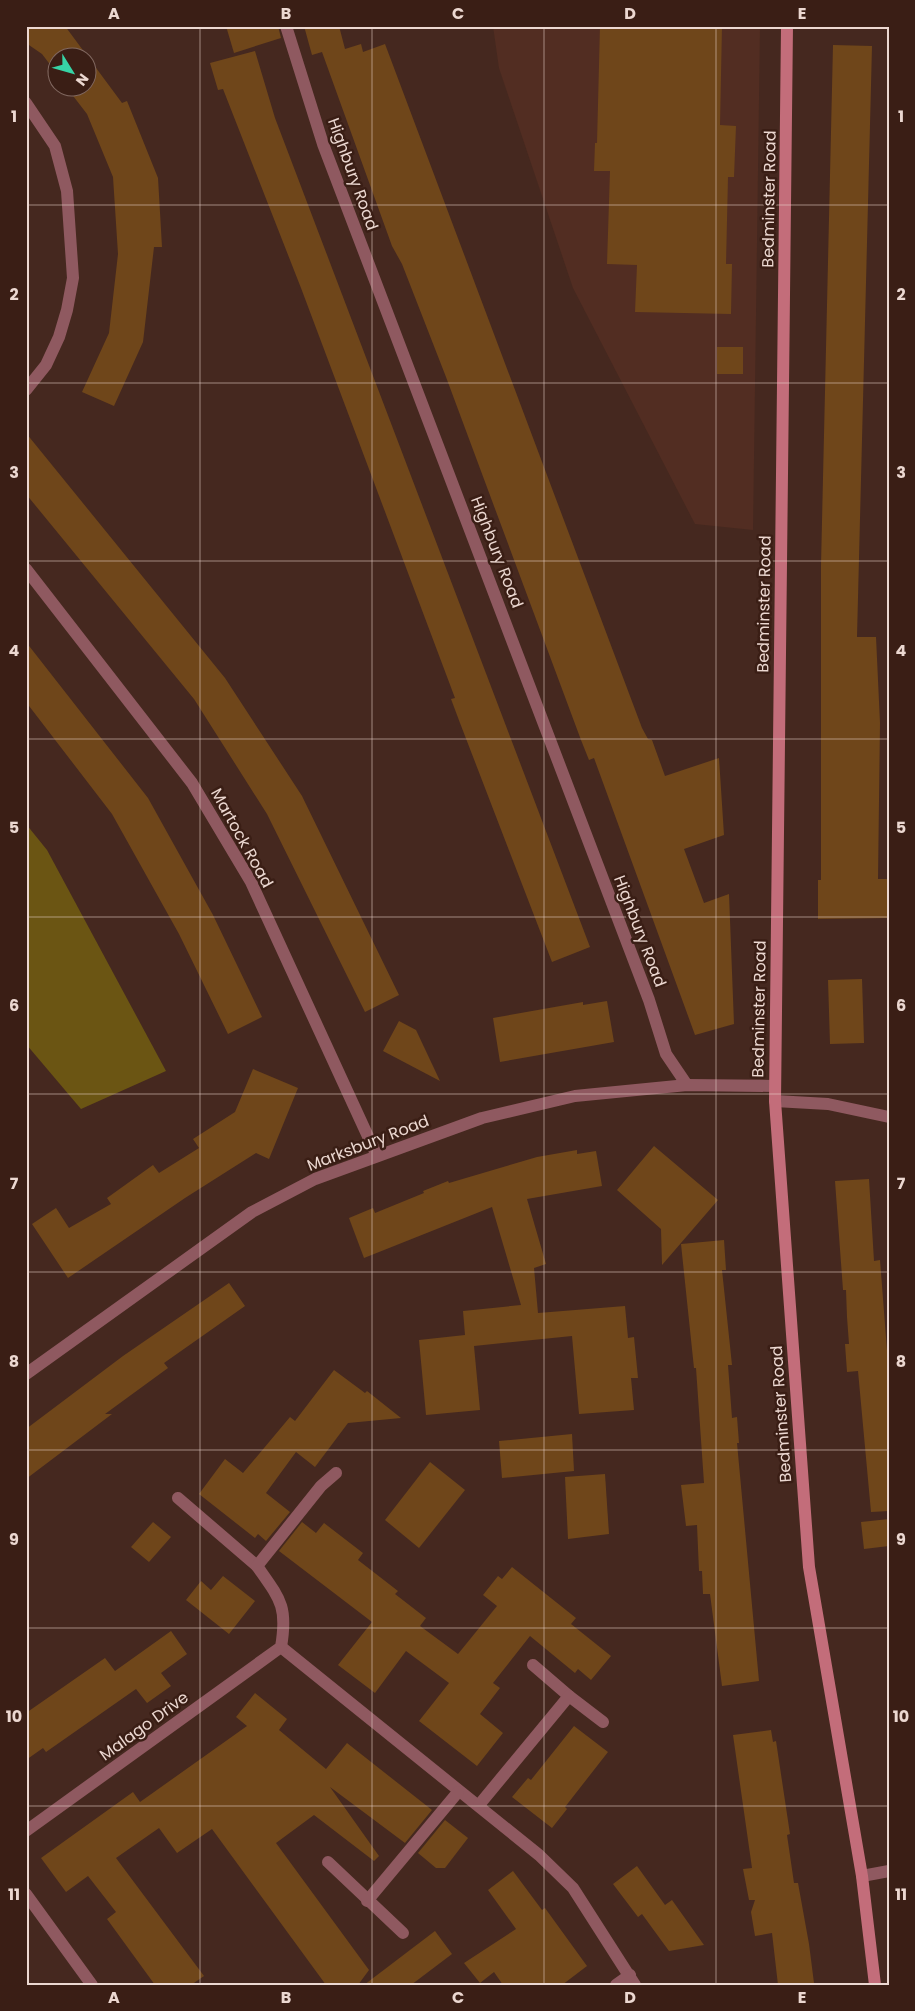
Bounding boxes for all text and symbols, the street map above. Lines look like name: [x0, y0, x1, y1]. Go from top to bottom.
text: A: [108, 2, 120, 25]
text: B: [281, 2, 291, 25]
text: C: [452, 2, 464, 25]
text: D: [624, 2, 636, 25]
text: E: [798, 2, 806, 25]
north arrow: [48, 48, 98, 98]
text: N: [71, 70, 94, 90]
text: 1: [11, 105, 17, 128]
text: 1: [898, 105, 904, 128]
street label: Highbury Road: [322, 115, 384, 233]
street label: Bedminster Road: [756, 130, 782, 268]
text: 2: [9, 283, 19, 306]
text: 2: [896, 283, 906, 306]
text: 3: [9, 461, 19, 484]
text: 3: [896, 461, 906, 484]
street label: Highbury Road: [465, 493, 529, 611]
street label: Bedminster Road: [751, 535, 777, 673]
text: 4: [9, 639, 20, 662]
text: 4: [896, 639, 907, 662]
street label: Martock Road: [205, 784, 279, 892]
text: 5: [9, 816, 19, 839]
text: 5: [896, 816, 906, 839]
street label: Highbury Road: [608, 872, 672, 990]
street label: Bedminster Road: [746, 940, 772, 1078]
text: 6: [9, 994, 19, 1017]
text: 6: [896, 994, 906, 1017]
street label: Marksbury Road: [304, 1109, 432, 1177]
text: 7: [10, 1172, 19, 1195]
text: 7: [897, 1172, 906, 1195]
street label: Bedminster Road: [765, 1345, 797, 1483]
text: 8: [9, 1350, 19, 1373]
text: 8: [896, 1350, 906, 1373]
text: 9: [9, 1528, 19, 1551]
text: 9: [896, 1528, 906, 1551]
street label: Malago Drive: [95, 1686, 193, 1766]
text: 10: [6, 1705, 22, 1728]
text: 10: [893, 1705, 909, 1728]
text: 11: [8, 1883, 20, 1906]
text: 11: [895, 1883, 907, 1906]
text: A: [108, 1986, 120, 2009]
text: B: [281, 1986, 291, 2009]
text: C: [452, 1986, 464, 2009]
text: D: [624, 1986, 636, 2009]
text: E: [798, 1986, 806, 2009]

